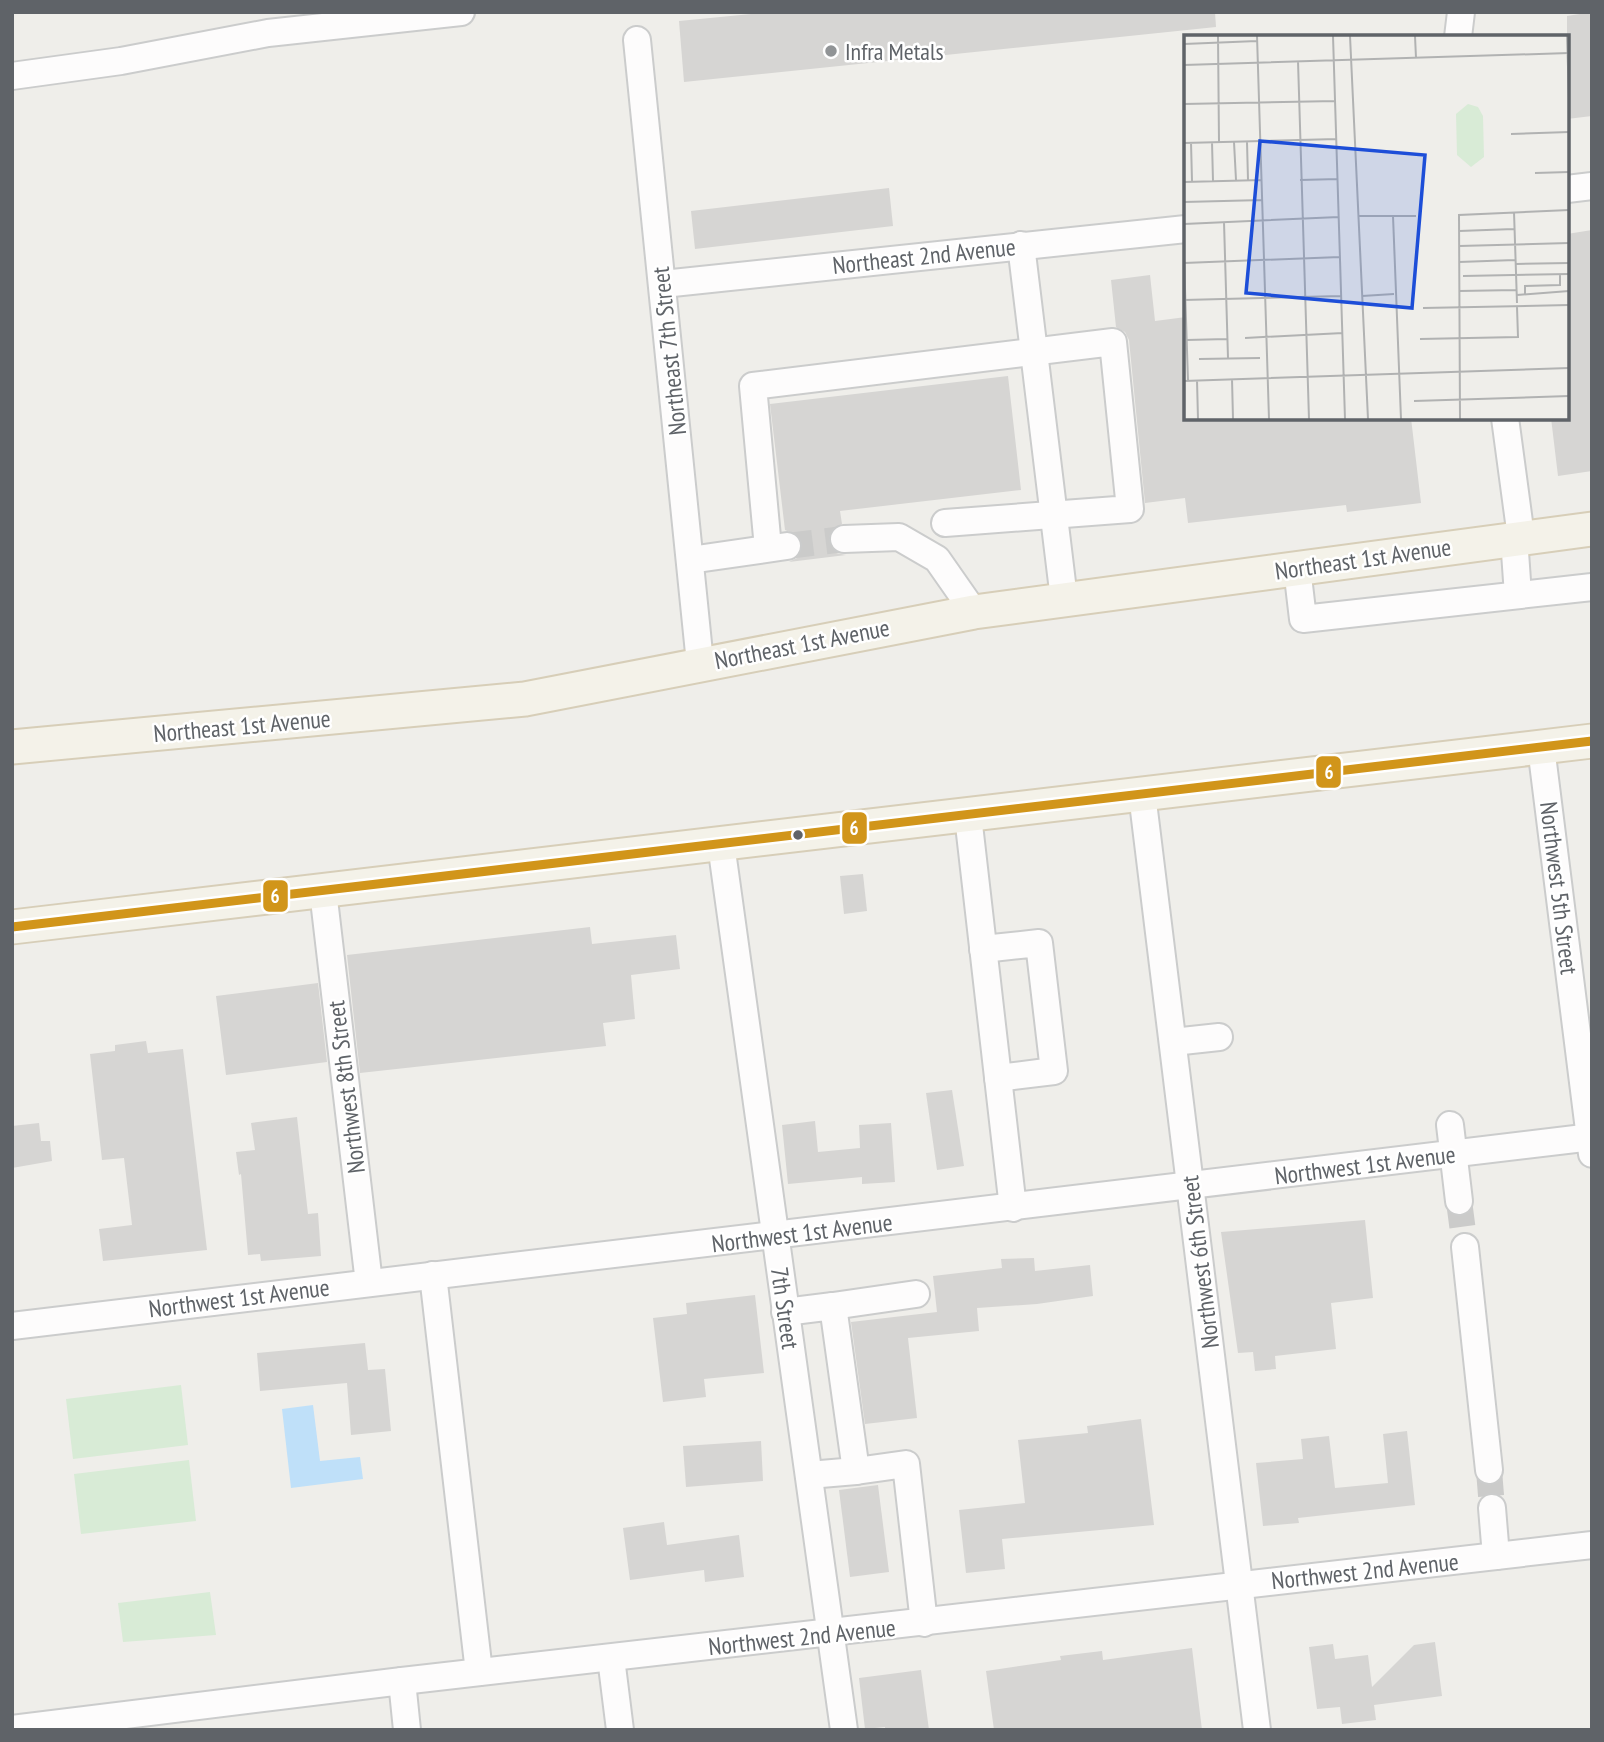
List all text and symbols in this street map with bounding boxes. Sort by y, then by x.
inset map [1184,35,1569,420]
place label: Infra Metals [845,36,944,67]
marker: Infra Metals [823,43,839,59]
street label: Northeast 2nd Avenue [831,231,1017,281]
street label: Northeast 7th Street [645,265,693,437]
street label: Northeast 1st Avenue [1273,531,1453,587]
street label: Northeast 1st Avenue [712,612,892,676]
street label: Northeast 1st Avenue [152,703,332,749]
line badge: 6 [1315,755,1342,789]
text: 6 [1324,760,1334,784]
street label: Northwest 5th Street [1533,800,1585,977]
line badge: 6 [841,811,868,845]
text: 6 [849,816,859,840]
unlabelled marker [791,828,805,842]
line badge: 6 [262,879,289,913]
text: 6 [270,884,280,908]
street label: Northwest 8th Street [320,998,372,1175]
street label: Northwest 1st Avenue [1273,1139,1457,1191]
street label: Northwest 6th Street [1174,1173,1226,1350]
street label: Northwest 1st Avenue [710,1207,894,1259]
street label: 7th Street [764,1265,806,1351]
street label: Northwest 1st Avenue [147,1272,331,1324]
street label: Northwest 2nd Avenue [1270,1546,1460,1596]
street label: Northwest 2nd Avenue [707,1612,897,1662]

